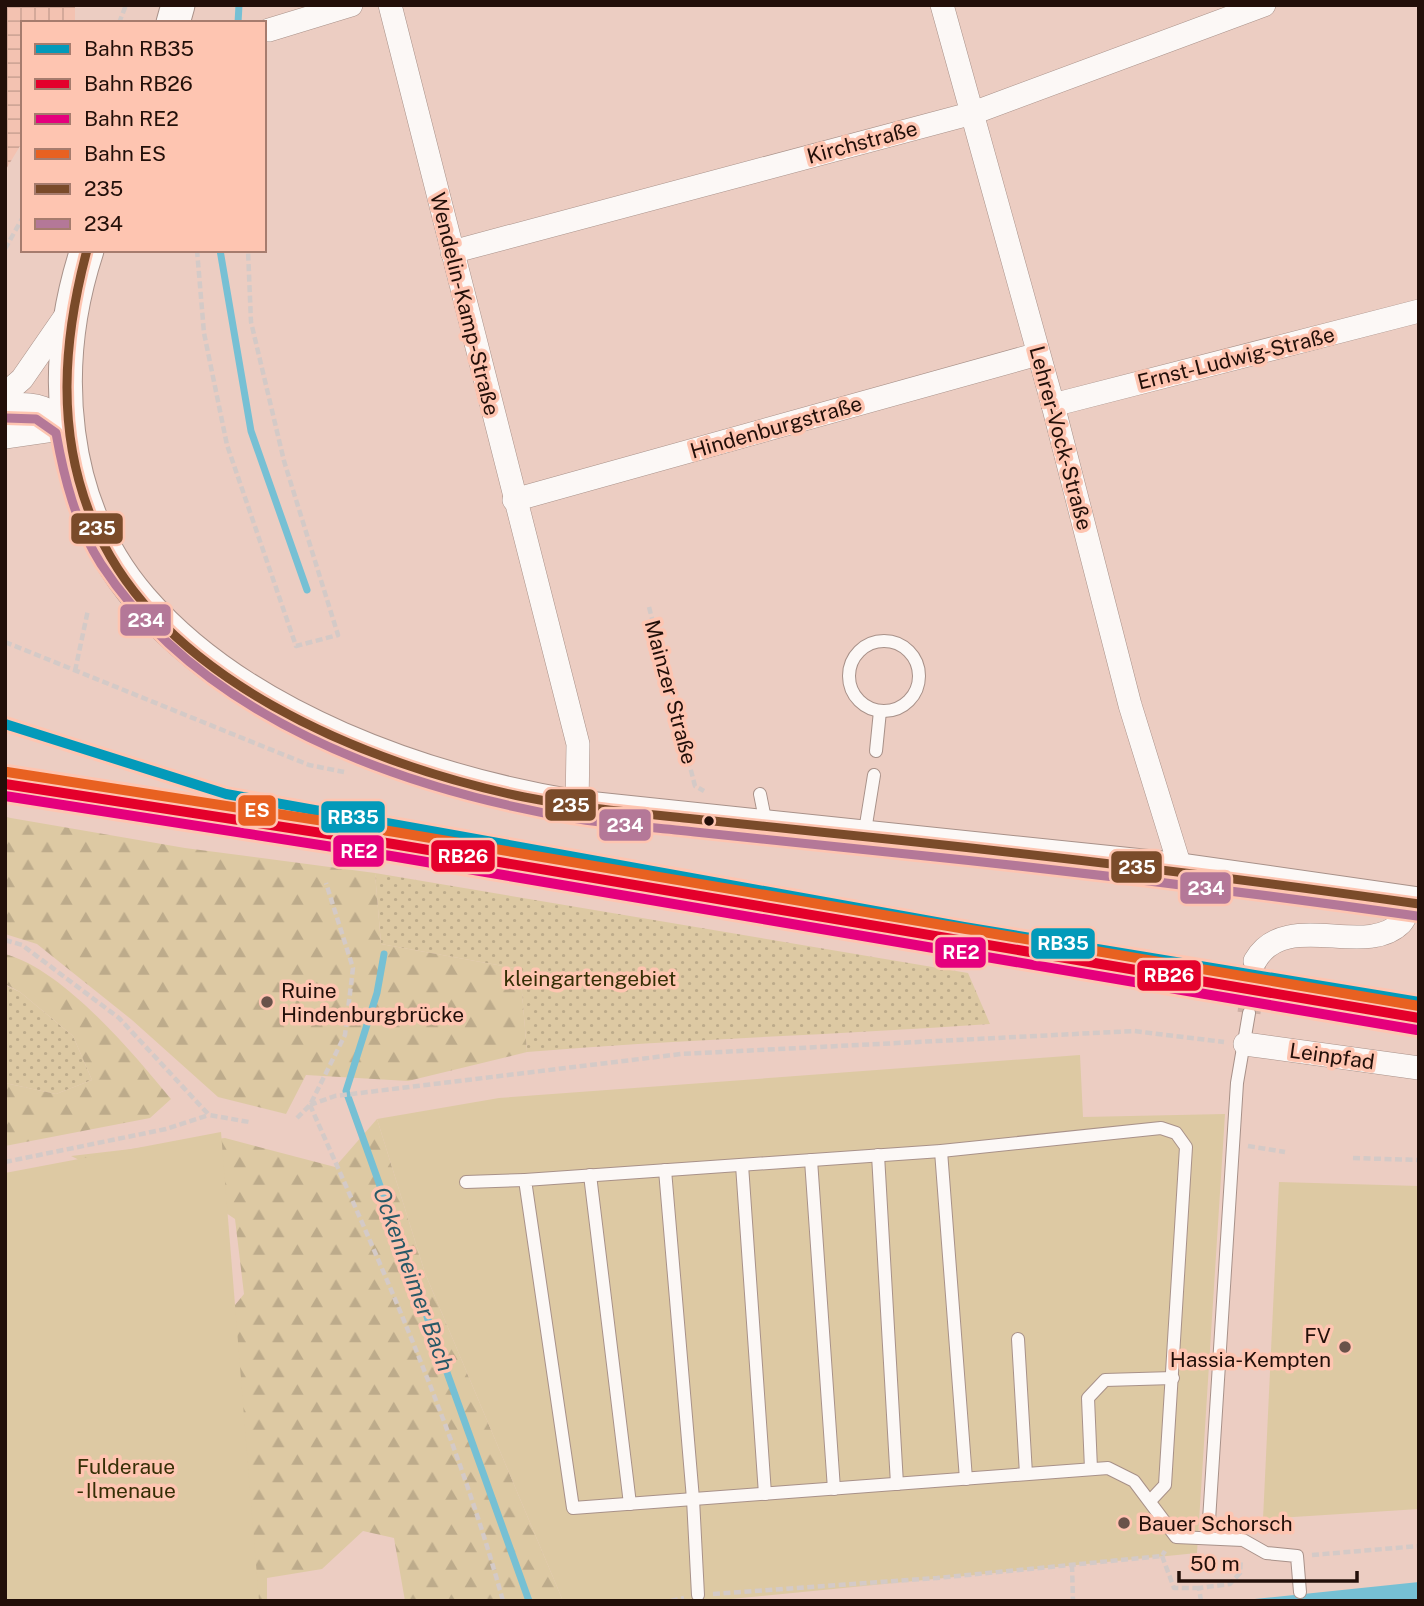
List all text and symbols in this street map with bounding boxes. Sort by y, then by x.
legend [21,21,266,252]
text: Bahn RB35 [84,36,194,61]
text: Bahn RB26 [84,71,193,96]
text: Bahn RE2 [84,106,179,131]
street label: Kirchstraße [804,115,920,169]
text: Bahn ES [84,141,166,166]
text: 235 [84,176,123,201]
street label: Wendelin-Kamp-Straße [425,190,505,418]
text: 234 [84,211,123,236]
street label: Ernst-Ludwig-Straße [1135,321,1337,395]
street label: Lehrer-Vock-Straße [1024,343,1098,533]
street label: Hindenburgstraße [687,390,865,464]
line badge: 235 [70,512,124,545]
text: 235 [78,517,116,539]
line badge: 234 [119,603,172,637]
text: 234 [127,609,165,631]
street label: Mainzer Straße [640,617,702,767]
line badge: 235 [544,788,597,822]
line badge: ES [237,794,277,827]
text: 235 [552,794,590,816]
text: ES [244,799,270,821]
line badge: RB35 [320,800,386,834]
text: RB35 [327,806,379,828]
line badge: 234 [598,808,652,842]
text: 234 [606,814,644,836]
unlabelled marker [702,814,716,828]
line badge: RE2 [332,834,385,868]
line badge: RB26 [430,839,496,873]
text: RE2 [340,840,378,862]
text: RB26 [438,845,488,867]
line badge: 235 [1110,850,1163,884]
text: 235 [1118,856,1156,878]
line badge: 234 [1179,871,1232,905]
text: 234 [1187,877,1225,899]
line badge: RB35 [1030,927,1096,960]
text: RB35 [1037,932,1089,954]
line badge: RE2 [934,936,987,969]
text: RE2 [942,941,980,963]
line badge: RB26 [1136,959,1202,992]
text: RB26 [1144,964,1194,986]
park label: kleingartengebiet [503,966,677,991]
place label: Ruine Hindenburgbrücke [281,978,464,1027]
marker: Ruine Hindenburgbrücke [259,994,275,1010]
street label: Leinpfad [1288,1038,1376,1074]
water label: Ockenheimer Bach [368,1183,460,1375]
place label: FV Hassia-Kempten [1170,1323,1331,1372]
marker: FV Hassia-Kempten [1337,1339,1353,1355]
park label: Fulderaue - Ilmenaue [76,1454,176,1503]
place label: Bauer Schorsch [1138,1511,1293,1536]
marker: Bauer Schorsch [1116,1515,1132,1531]
scale bar [1179,1540,1358,1584]
text: 50 m [1190,1551,1240,1576]

